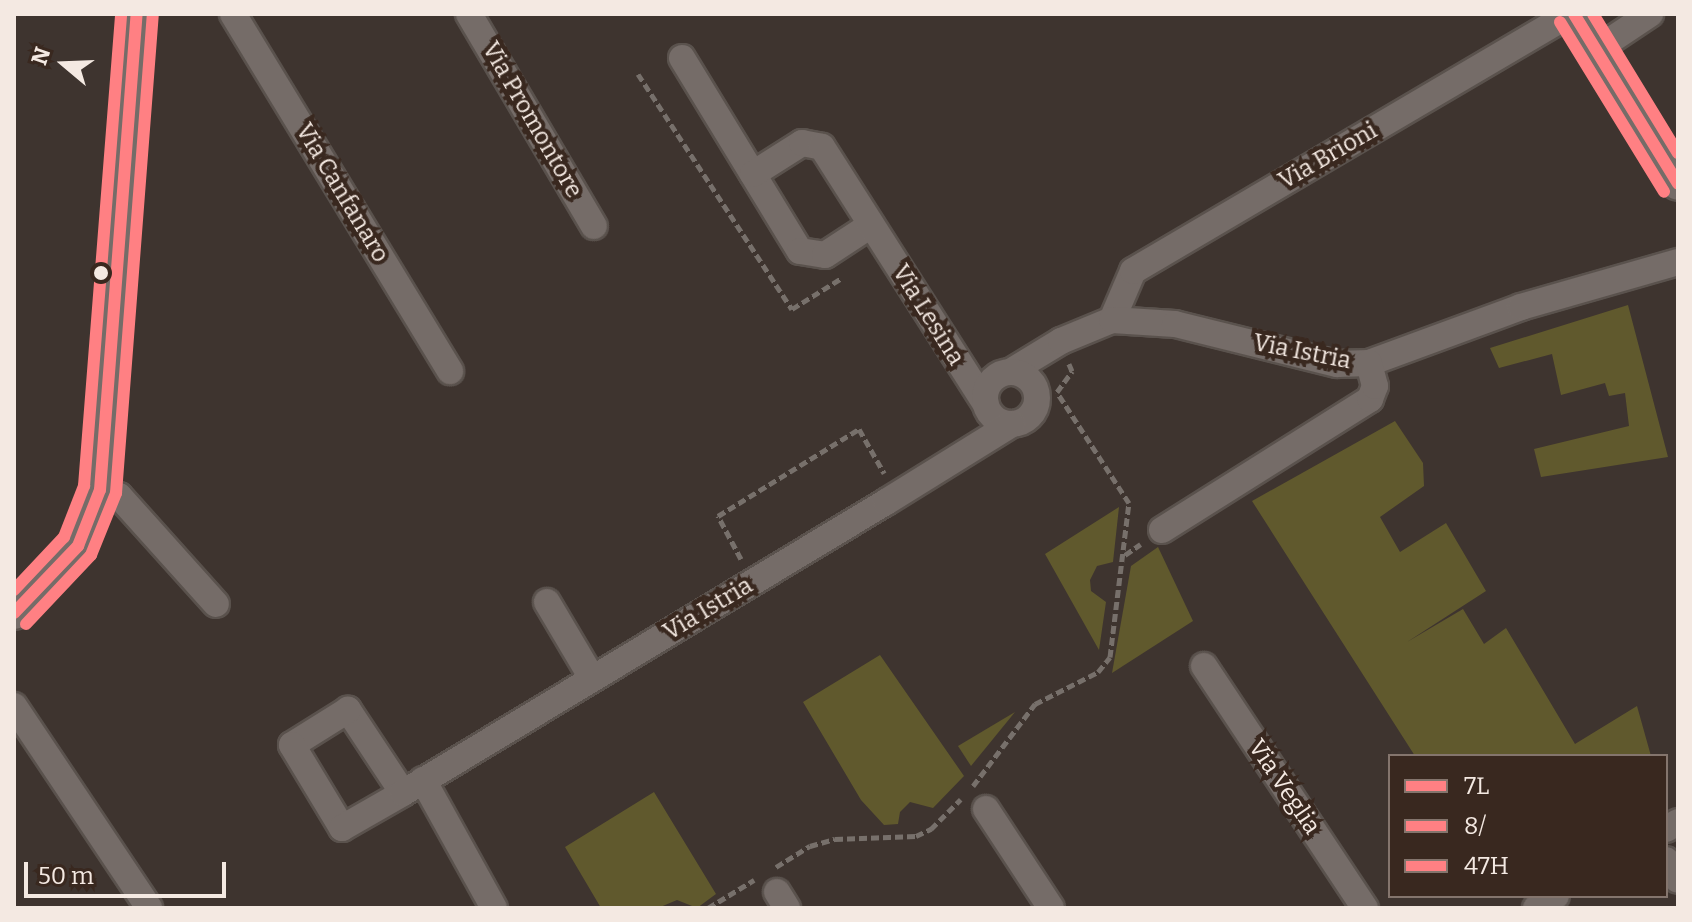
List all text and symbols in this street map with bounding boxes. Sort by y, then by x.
north arrow [24,24,104,104]
street label: Via Promontore [476,37,588,203]
text: N [25,44,56,68]
street label: Via Brioni [1274,116,1382,196]
street label: Via Canfanaro [289,118,395,268]
street label: Via Lesina [886,259,970,371]
unlabelled marker [93,265,109,281]
street label: Via Istria [1251,328,1353,376]
street label: Via Istria [658,571,758,647]
street label: Via Veglia [1242,734,1326,840]
legend [1388,754,1668,898]
text: 7L [1464,772,1489,800]
text: 8/ [1464,812,1486,840]
scale bar [28,846,230,896]
text: 47H [1464,852,1509,880]
text: 50 m [38,862,94,890]

